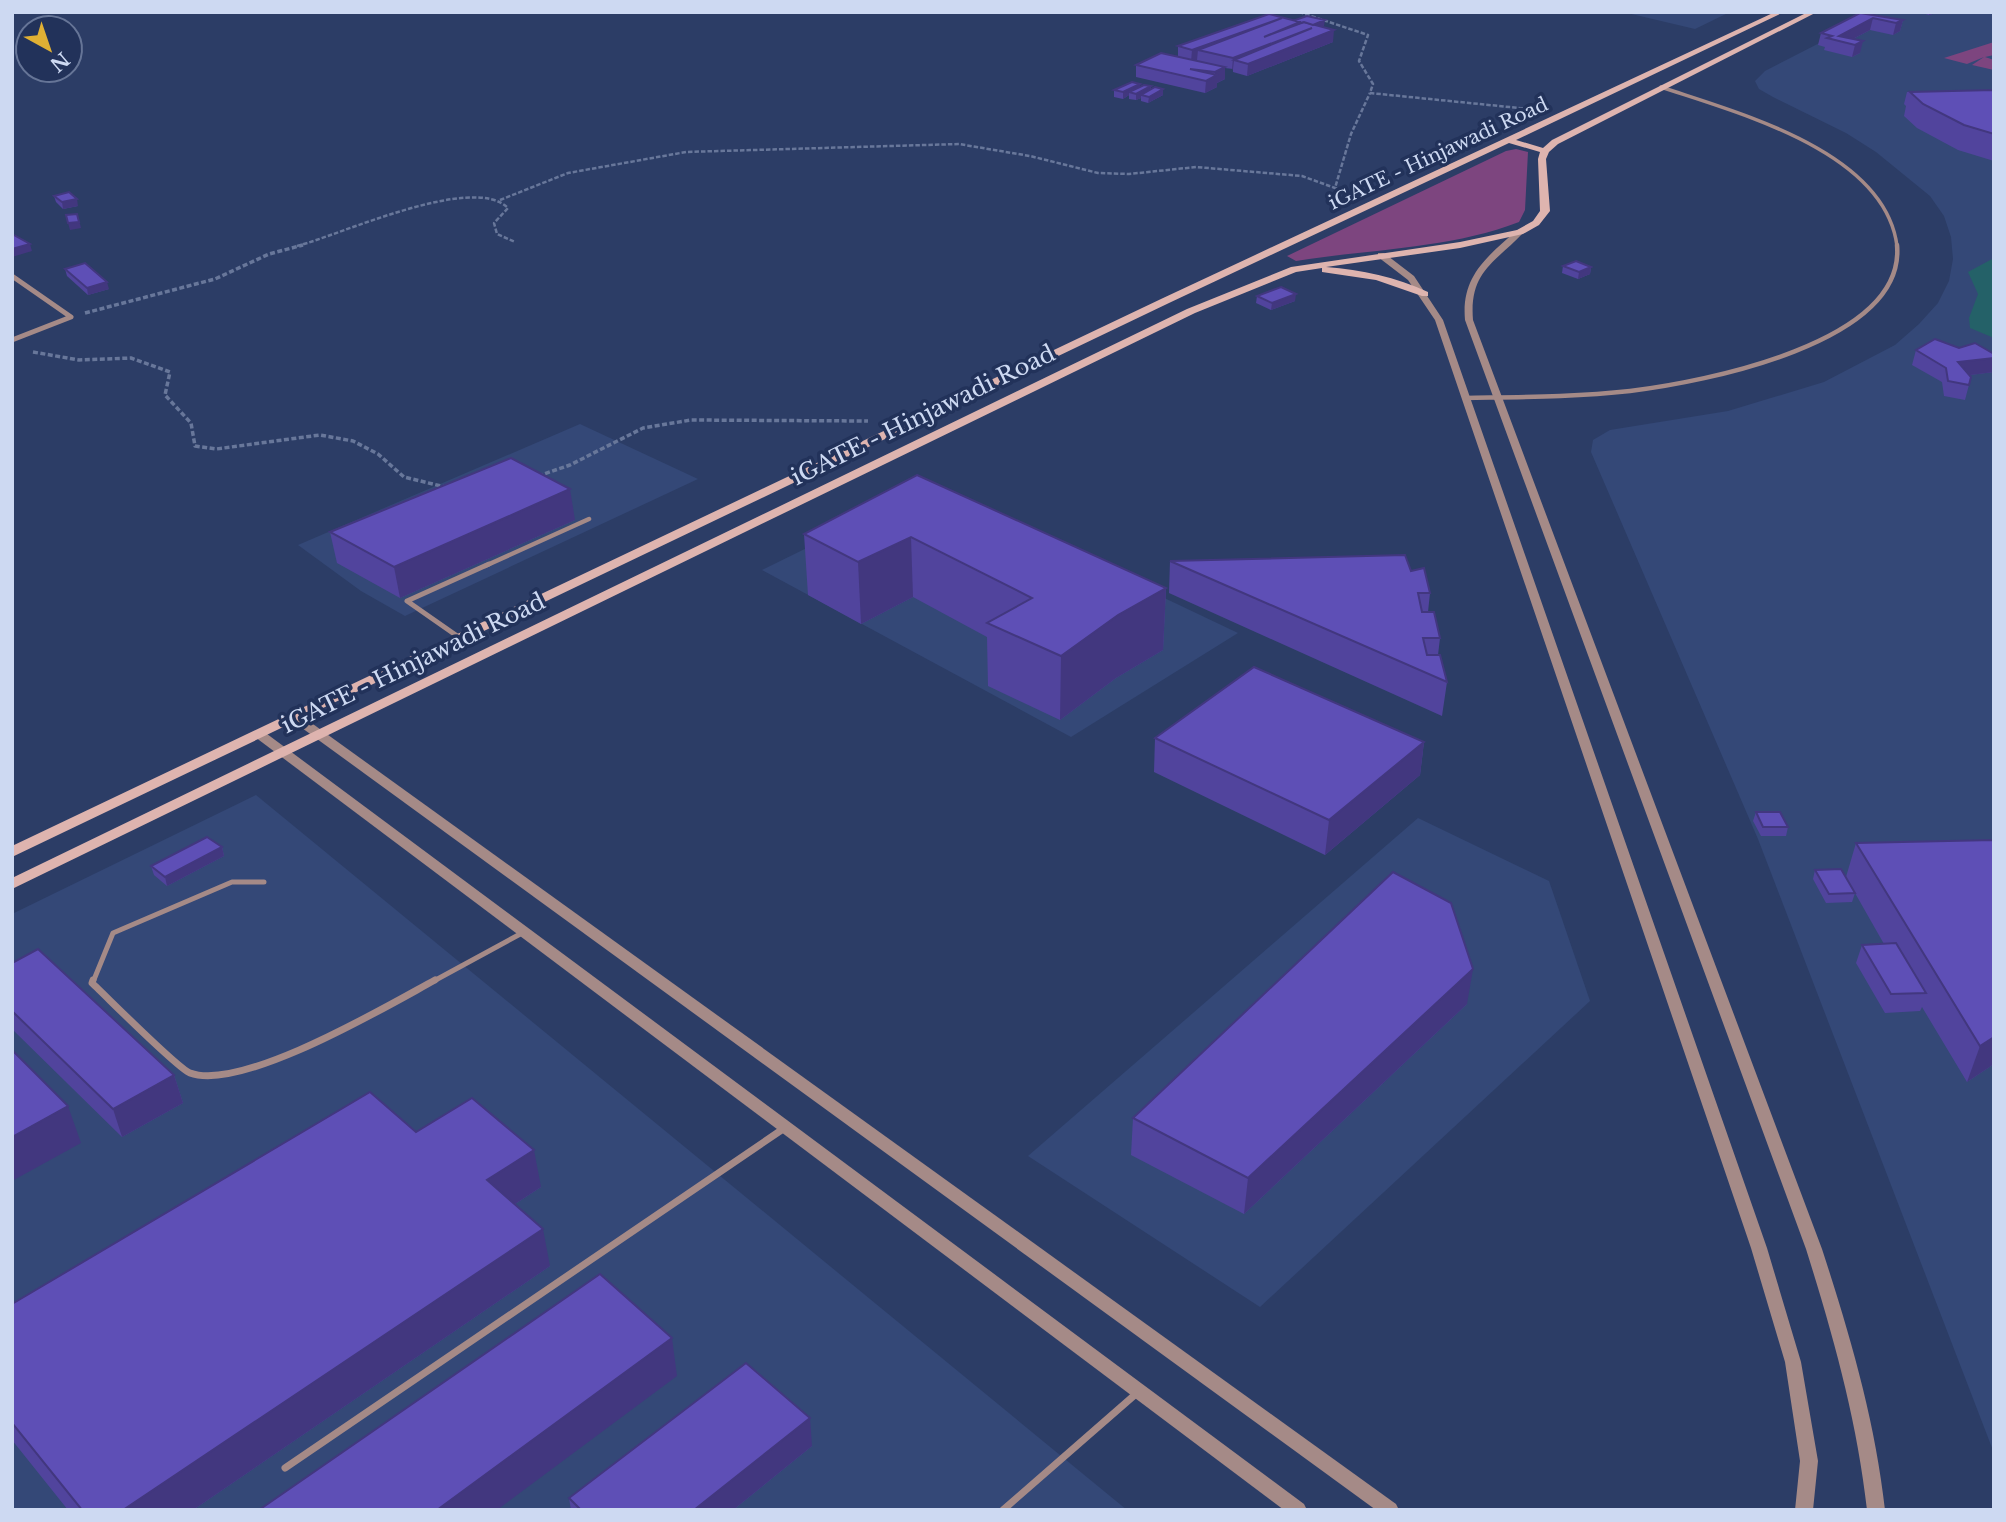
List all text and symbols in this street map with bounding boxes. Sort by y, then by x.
north arrow [14,14,84,84]
text: N [45,47,74,76]
street label: iGATE - Hinjawadi Road [1325,92,1552,214]
street label: iGATE - Hinjawadi Road [787,339,1059,491]
street label: iGATE - Hinjawadi Road [277,587,549,739]

